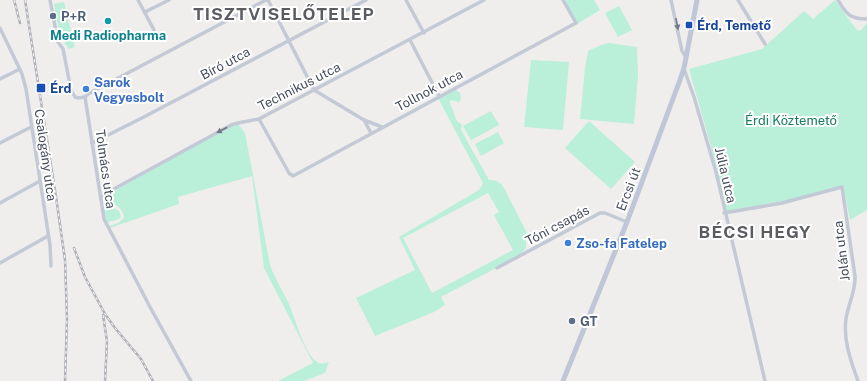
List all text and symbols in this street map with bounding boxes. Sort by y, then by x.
district label: TISZTVISELŐTELEP [193,4,375,24]
place label: P+R [61,9,86,24]
marker: P+R [48,11,58,21]
marker: Medi Radiopharma [103,16,113,26]
place label: Érd, Temető [697,17,772,33]
one-way arrow [674,18,680,30]
marker: Érd, Temető [684,20,694,30]
place label: Medi Radiopharma [50,28,166,43]
street label: Bíró utca [198,44,253,83]
street label: Technikus utca [256,59,343,114]
street label: Tollnok utca [393,67,465,114]
place label: Sarok Vegyesbolt [94,75,164,105]
place label: Érd [50,80,72,96]
marker: Érd [35,82,47,94]
marker: Sarok Vegyesbolt [81,84,91,94]
street label: Csalogány utca [32,108,59,202]
park label: Érdi Köztemető [745,112,837,128]
one-way arrow [216,127,228,134]
street label: Tolmács utca [93,129,118,210]
street label: Júlia utca [712,146,739,204]
street label: Ercsi út [613,165,644,213]
street label: Tóni csapás [523,202,592,249]
street label: Jolán utca [830,220,853,282]
district label: BÉCSI HEGY [699,222,811,242]
place label: Zso-fa Fatelep [576,236,667,251]
marker: Zso-fa Fatelep [563,238,573,248]
place label: GT [580,314,597,329]
marker: GT [567,316,577,326]

